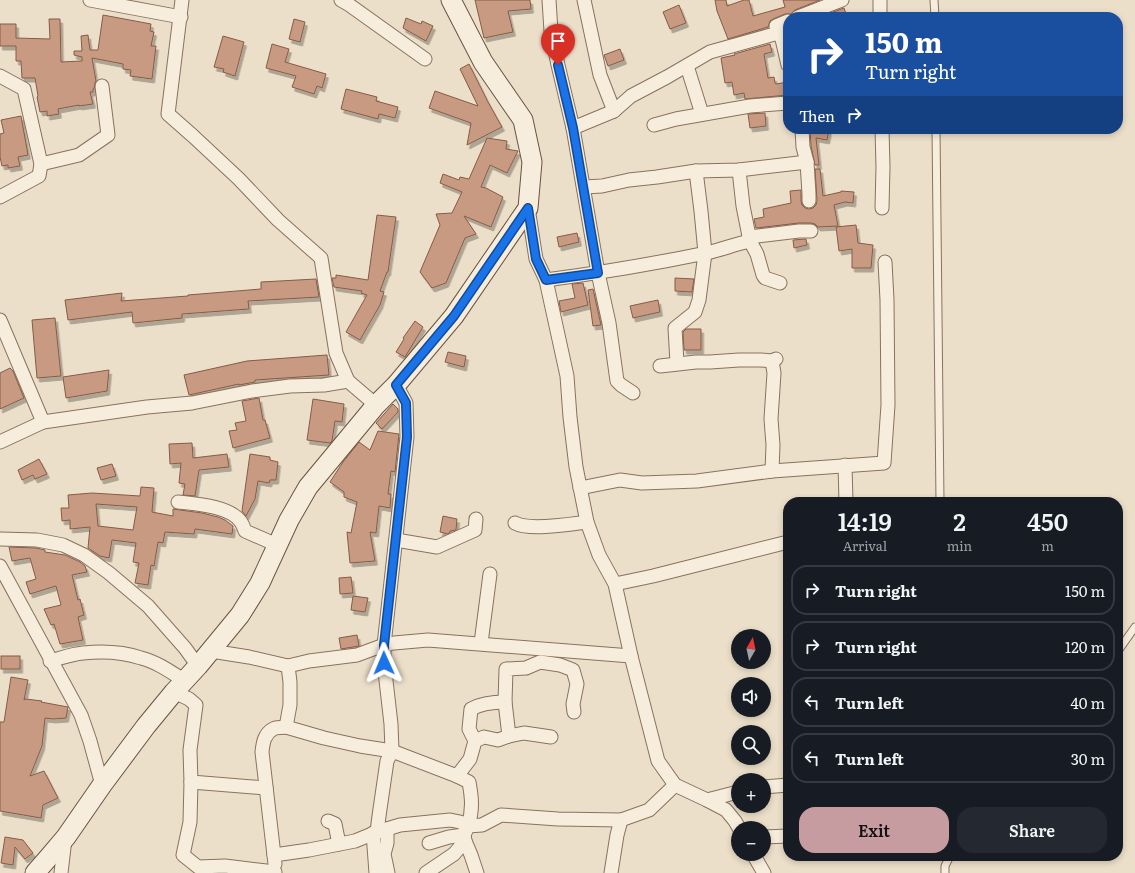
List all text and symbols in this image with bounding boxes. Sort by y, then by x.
text: 150 m [865,20,943,62]
pin [541,24,575,65]
icon: right [799,28,851,80]
icon: arrive [547,30,569,52]
text: Turn right [865,58,956,85]
text: Then [799,104,835,127]
icon: right [843,104,865,126]
text: 14:19 [838,503,892,538]
text: 2 [953,503,966,538]
text: 450 [1027,503,1068,538]
text: Arrival [843,536,887,555]
text: min [947,536,972,555]
text: m [1041,536,1054,555]
icon: right [801,579,823,601]
text: Turn right [835,579,917,602]
text: 150 m [1065,579,1105,602]
north arrow [731,629,771,669]
map controls [731,629,771,861]
icon: right [801,635,823,657]
text: Turn right [835,635,917,658]
text: 120 m [1065,635,1105,658]
position arrow [363,642,405,684]
button: sound [731,677,771,717]
icon: left [801,691,823,713]
text: Turn left [835,691,904,714]
text: 40 m [1071,691,1105,714]
button: search [731,725,771,765]
icon: left [801,747,823,769]
text: Turn left [835,747,904,770]
text: 30 m [1071,747,1105,770]
button: + [731,773,771,813]
button: Exit [799,807,949,853]
button: Share [957,807,1107,853]
button: − [731,821,771,861]

